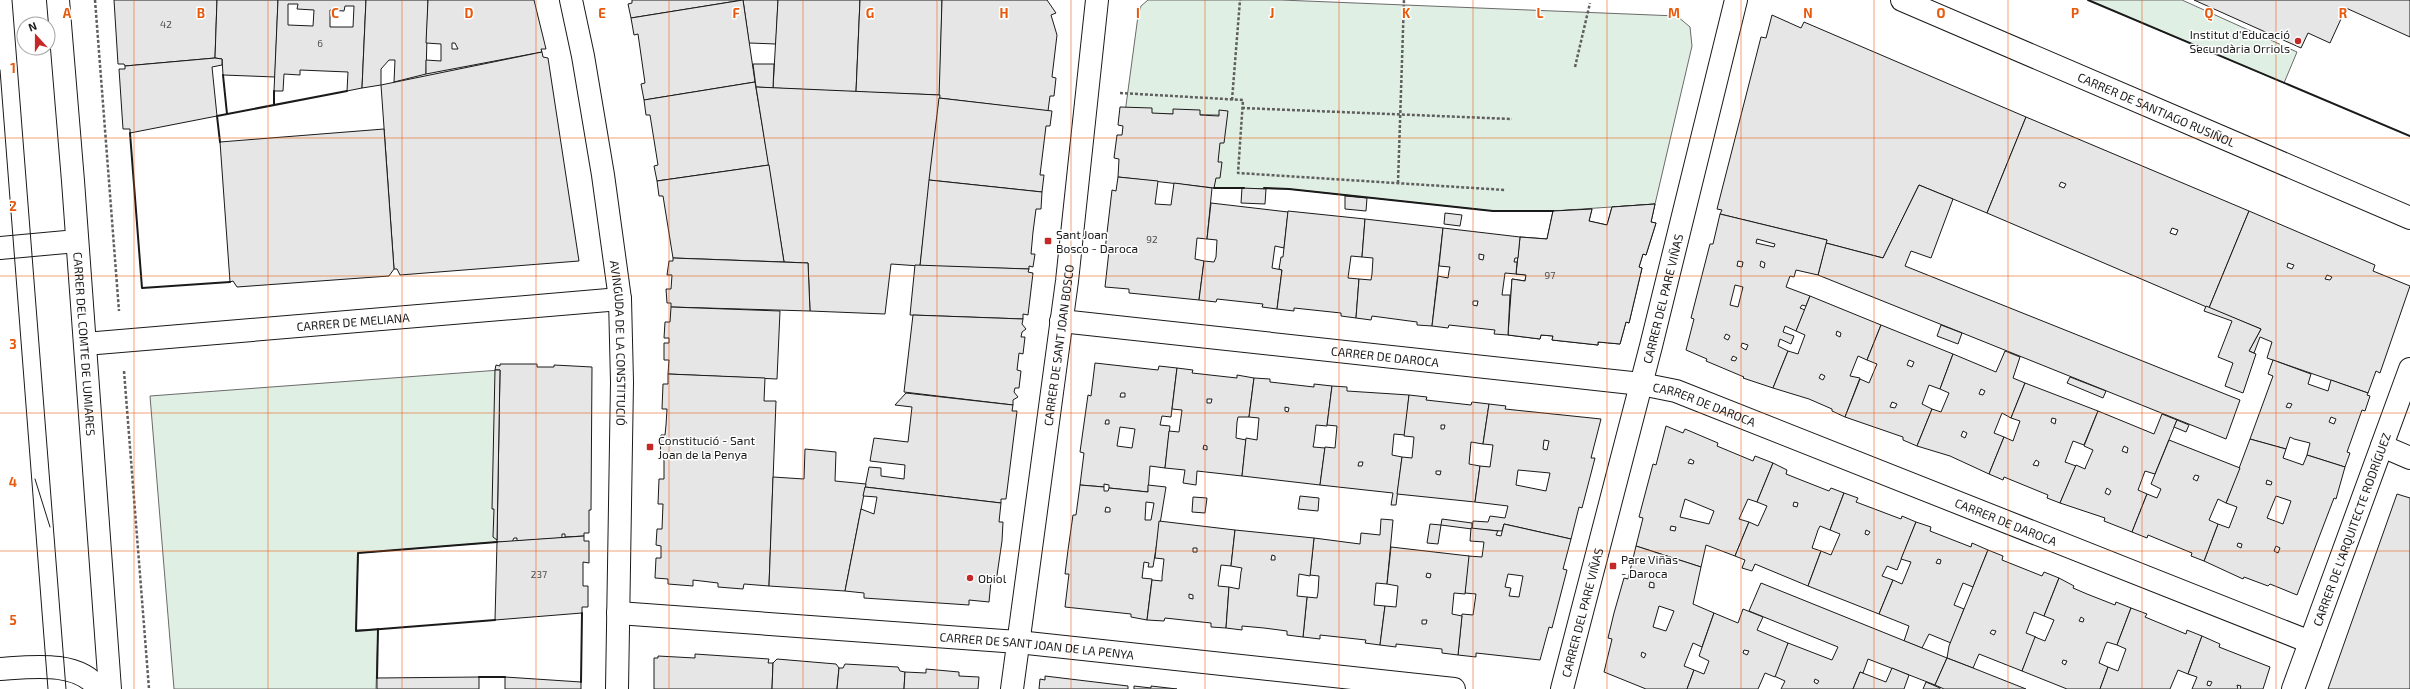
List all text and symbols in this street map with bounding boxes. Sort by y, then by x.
text: A [63,5,72,21]
text: B [197,5,205,21]
text: C [331,5,339,21]
text: D [465,5,474,21]
text: E [598,5,606,21]
text: F [732,5,740,21]
text: G [866,5,874,21]
text: H [1000,5,1009,21]
text: I [1136,5,1140,21]
text: J [1270,5,1274,21]
text: K [1402,5,1411,21]
text: L [1537,5,1544,21]
text: M [1668,5,1680,21]
text: N [1803,5,1813,21]
text: O [1937,5,1946,21]
text: P [2071,5,2079,21]
text: Q [2205,5,2214,22]
text: R [2339,5,2348,21]
north arrow [16,16,56,56]
house number: 42 [160,18,172,30]
text: N [26,19,38,34]
place label: Institut d'Educació Secundària Orriols [2190,27,2290,55]
marker: Institut d'Educació Secundària Orriols [2293,36,2303,46]
house number: 6 [317,37,323,49]
text: 1 [10,60,16,76]
street label: CARRER DE SANTIAGO RUSIÑOL [2076,69,2237,149]
text: 2 [9,198,17,214]
place label: Sant Joan Bosco - Daroca [1056,227,1138,255]
street label: CARRER DEL PARE VIÑAS [1640,232,1685,365]
house number: 92 [1146,233,1158,245]
marker: Sant Joan Bosco - Daroca [1043,236,1053,246]
street label: CARRER DEL COMTE DE LUMIARES [71,251,99,437]
street label: AVINGUDA DE LA CONSTITUCIÓ [608,259,629,426]
street label: CARRER DE SANT JOAN BOSCO [1041,264,1076,427]
house number: 97 [1545,269,1555,281]
street label: CARRER DE MELIANA [296,310,411,333]
text: 3 [9,336,17,352]
street label: CARRER DE DAROCA [1330,343,1440,369]
street label: CARRER DE DAROCA [1652,380,1758,429]
street label: CARRER DE L'ARQUITECTE RODRÍGUEZ [2310,431,2393,628]
place label: Constitució - Sant Joan de la Penya [658,433,755,461]
marker: Constitució - Sant Joan de la Penya [645,442,655,452]
text: 4 [9,474,17,490]
street label: CARRER DE DAROCA [1953,495,2060,548]
street label: CARRER DEL PARE VIÑAS [1558,546,1605,679]
place label: Pare Viñas - Daroca [1621,552,1678,580]
marker: Pare Viñas - Daroca [1608,561,1618,571]
house number: 237 [531,568,547,580]
place label: Obiol [978,571,1007,585]
marker: Obiol [965,573,975,583]
text: 5 [9,612,17,628]
street label: CARRER DE SANT JOAN DE LA PENYA [939,629,1135,662]

